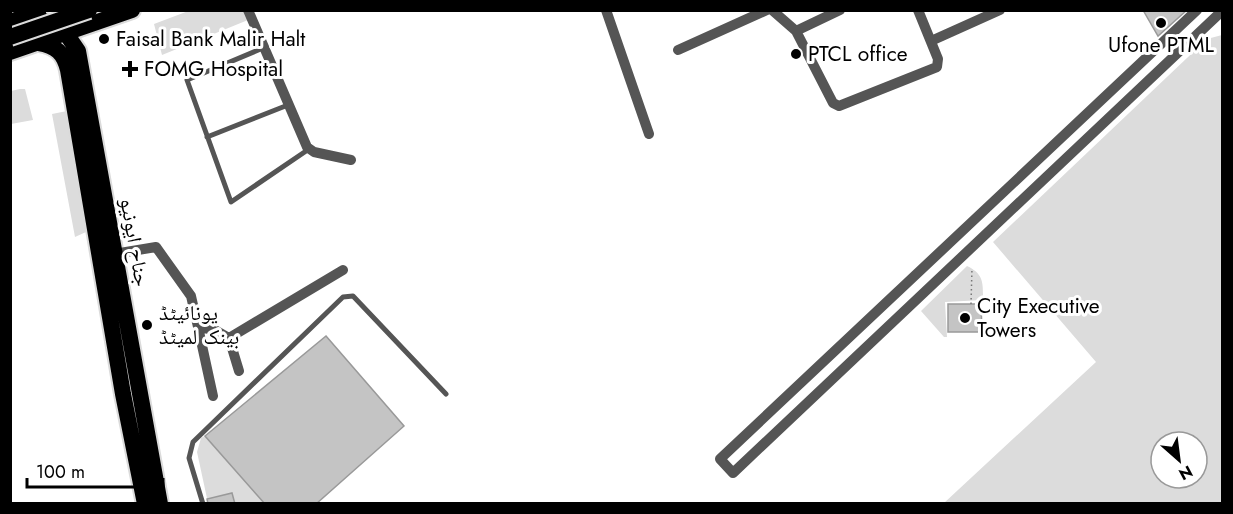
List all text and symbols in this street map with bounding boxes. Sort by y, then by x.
marker: Ufone PTML [1154,16,1168,30]
place label: Faisal Bank Malir Halt [116,24,305,54]
place label: Ufone PTML [1108,30,1214,60]
marker: Faisal Bank Malir Halt [97,32,111,46]
place label: PTCL office [808,39,908,69]
marker: PTCL office [789,47,803,61]
place label: FOMG Hospital [144,54,283,84]
marker: FOMG Hospital [121,60,139,78]
street label: جناح ایونیو [112,195,158,289]
place label: City Executive Towers [977,291,1100,345]
place label: یونائیٹڈ بینک لمیٹڈ [159,298,239,352]
marker: City Executive Towers [958,311,972,325]
marker: یونائیٹڈ بینک لمیٹڈ [140,318,154,332]
north arrow [1149,430,1209,490]
scale bar [27,451,164,489]
text: 100 m [36,459,85,485]
text: N [1175,460,1197,486]

